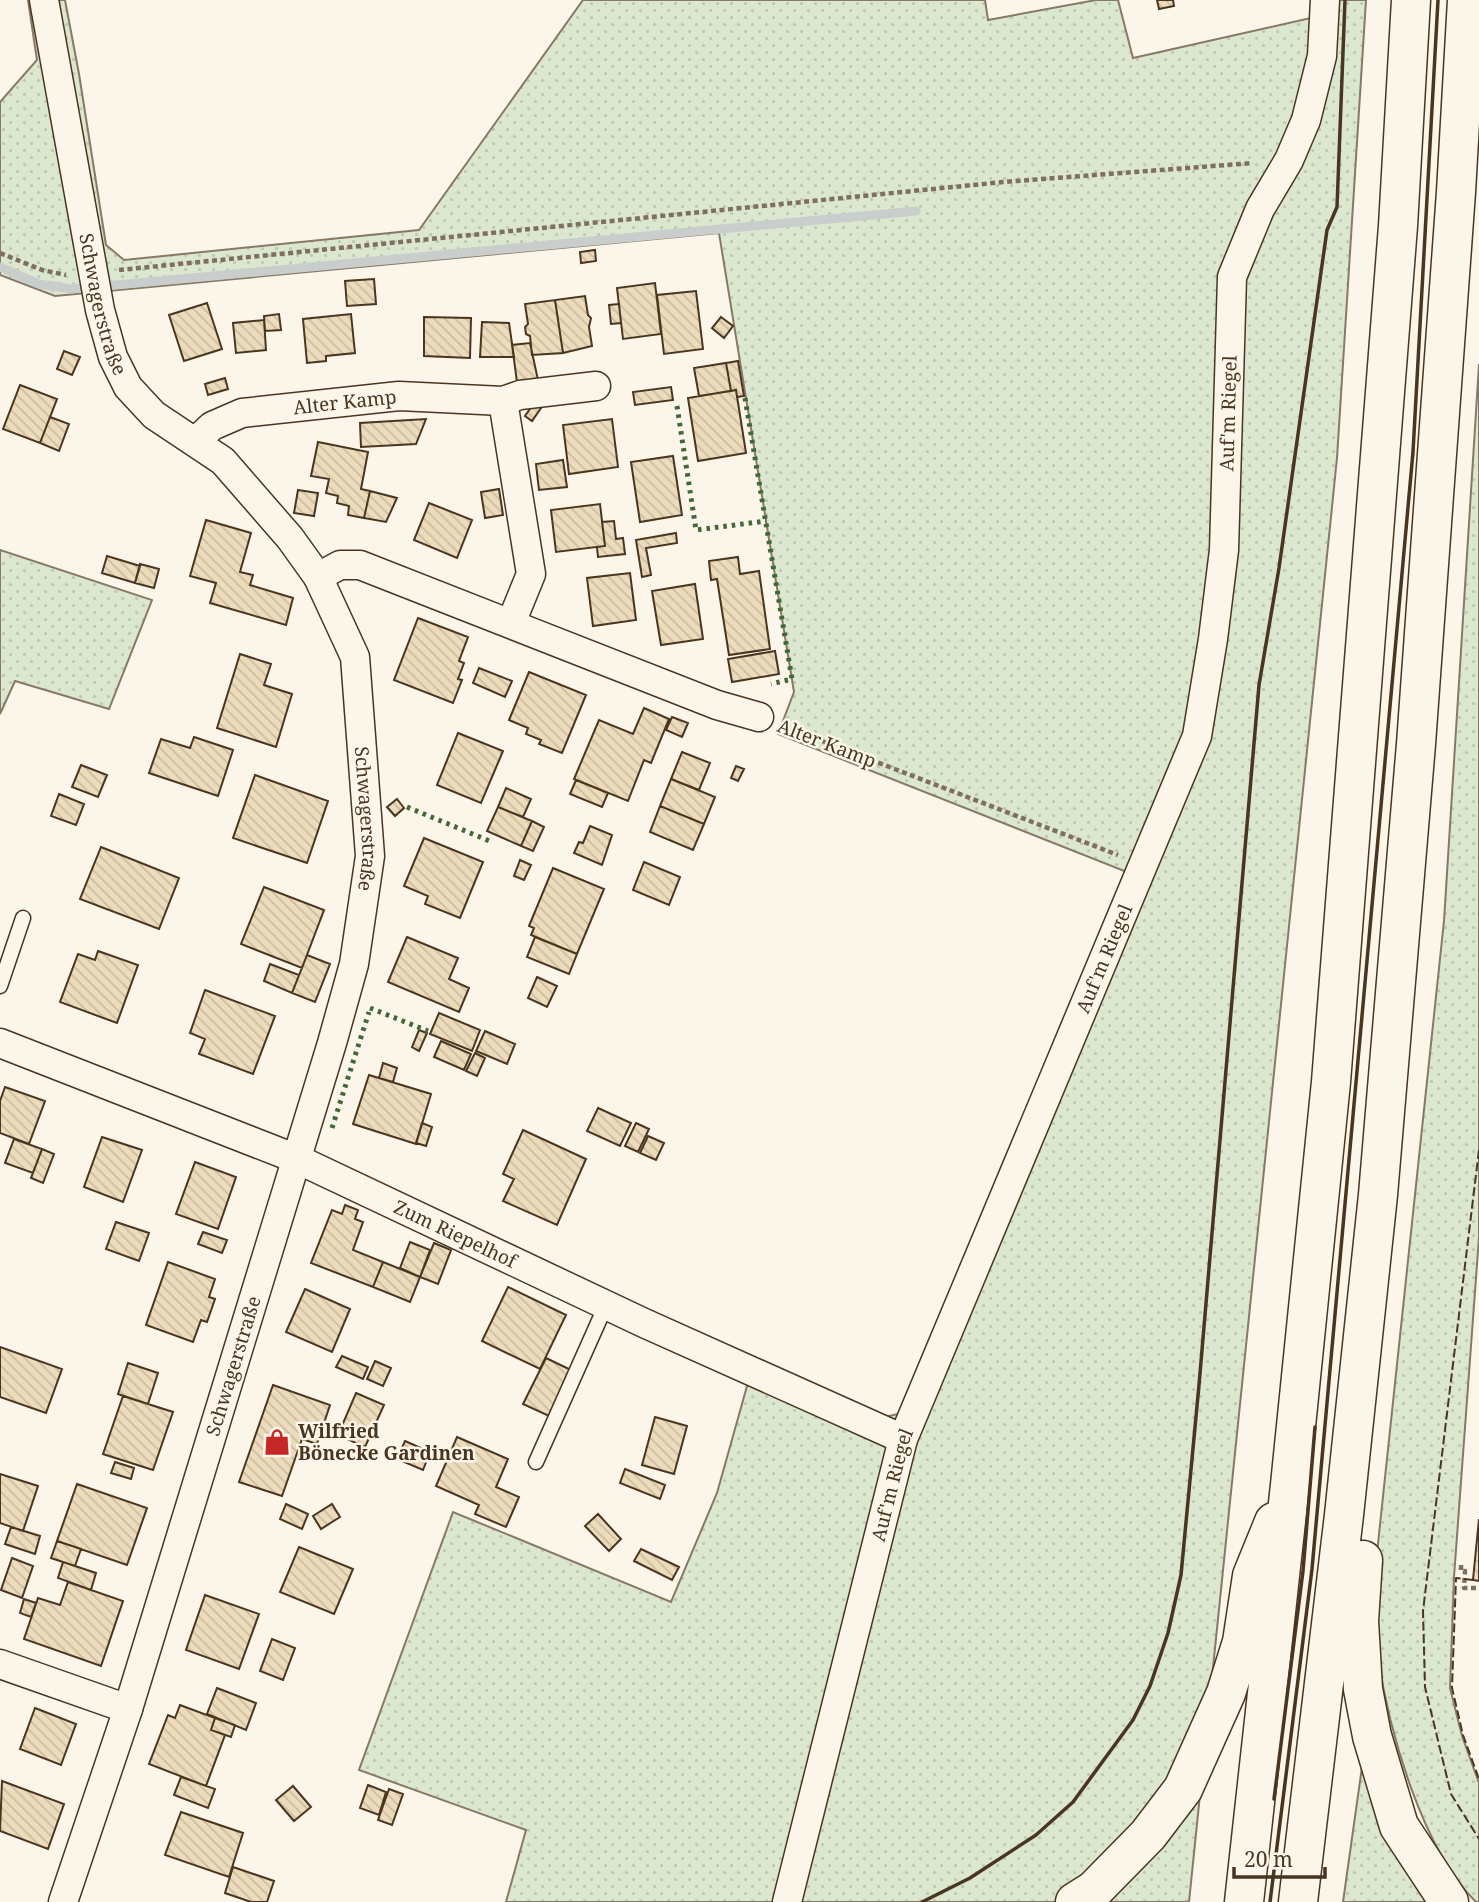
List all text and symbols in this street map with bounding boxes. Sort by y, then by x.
street label: Schwagerstraße [73,231,133,380]
street label: Auf'm Riegel [1213,355,1243,472]
street label: Alter Kamp [292,383,398,420]
street label: Alter Kamp [774,712,880,774]
street label: Schwagerstraße [349,745,383,893]
street label: Auf'm Riegel [1070,900,1138,1017]
street label: Zum Riepelhof [390,1194,523,1275]
street label: Schwagerstraße [199,1293,267,1439]
place label: Wilfried Bönecke Gardinen [298,1418,475,1466]
street label: Auf'm Riegel [865,1424,919,1544]
shop icon: Wilfried Bönecke Gardinen [262,1427,292,1457]
scale bar [1234,1836,1325,1880]
text: 20 m [1244,1845,1293,1873]

